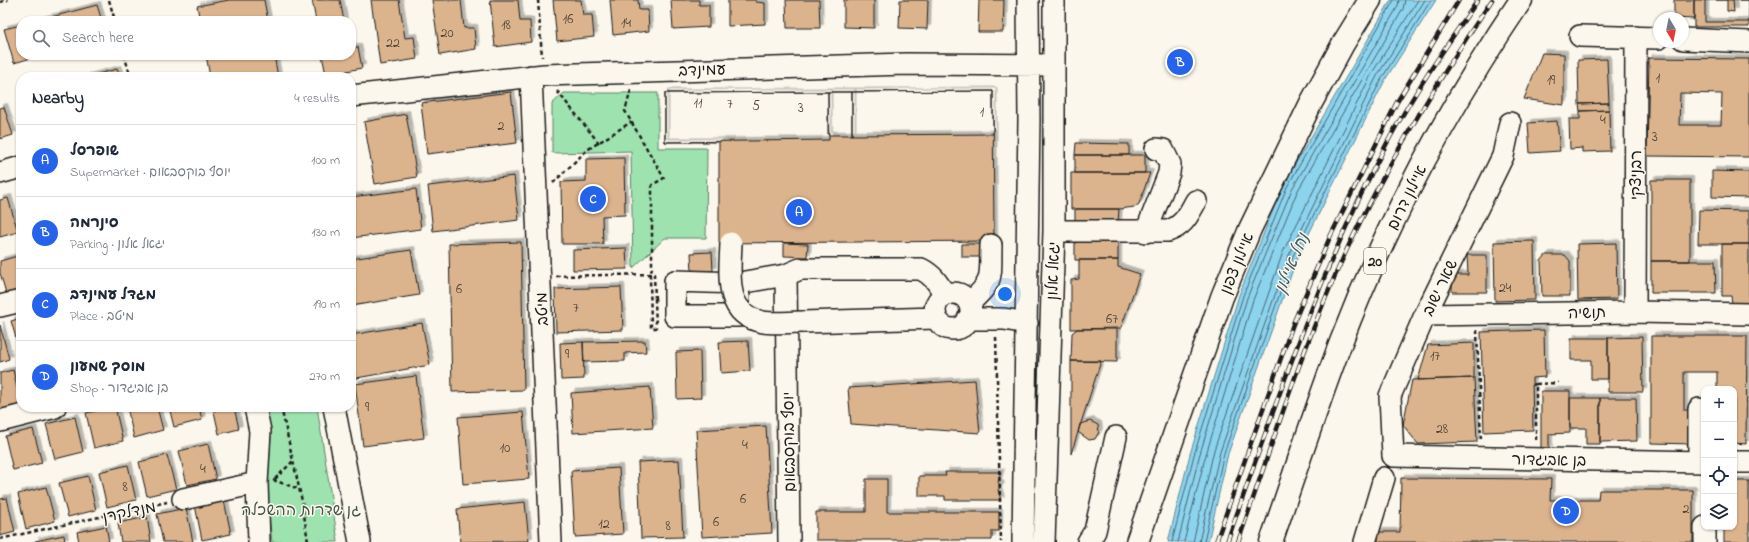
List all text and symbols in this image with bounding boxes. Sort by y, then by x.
house number: 16 [563,9,573,30]
north arrow [1653,12,1689,48]
house number: 14 [621,13,631,34]
house number: 18 [501,15,511,36]
search box [16,16,356,60]
house number: 20 [440,23,454,44]
icon: search [30,27,52,49]
text: Search here [62,27,134,49]
house number: 22 [386,33,400,54]
pin: B [1167,47,1193,77]
street label: עמינדב [678,58,726,84]
house number: 1 [1656,68,1661,89]
house number: 19 [1547,70,1556,91]
text: Nearby [32,86,84,111]
text: 4 results [294,89,340,108]
house number: 11 [694,93,703,114]
house number: 7 [727,94,733,115]
house number: 5 [752,96,760,117]
house number: 3 [798,98,804,119]
house number: 1 [980,102,985,123]
house number: 4 [1600,110,1606,131]
house number: 2 [498,116,505,137]
house number: 3 [1652,127,1658,148]
text: שופרסל [70,140,119,162]
street label: רבניצקי [1625,150,1649,200]
text: A [41,151,49,170]
text: 100 m [311,151,340,170]
street label: איילון דרום [1382,161,1434,235]
text: Supermarket · יוסף בוקסבאום [70,163,231,182]
pin: C [580,184,606,214]
pin: A [786,197,812,227]
text: סינרמה [70,212,119,234]
text: B [41,223,49,242]
text: 130 m [312,223,340,242]
street label: איילון צפון [1215,229,1261,298]
water label: נחל איילון [1269,229,1317,297]
text: Parking · יגאל אלון [70,235,165,254]
street label: יגאל אלון [1041,241,1067,301]
road number: 20 [1364,248,1386,274]
street label: שאר ישוב [1417,255,1465,320]
house number: 24 [1499,278,1512,299]
house number: 6 [456,279,462,300]
text: מגדל עמינדב [70,284,156,306]
your location [995,284,1015,304]
street label: מיטב [530,292,556,326]
text: C [41,295,49,314]
text: 190 m [313,295,340,314]
house number: 7 [573,298,579,319]
street label: תושיה [1568,302,1606,326]
text: Place · מיטב [70,307,134,326]
house number: 67 [1106,309,1118,330]
house number: 9 [565,344,570,365]
house number: 17 [1430,346,1440,367]
text: מוסך שמעון [70,356,145,378]
text: D [40,367,50,386]
text: 270 m [309,367,340,386]
text: Shop · בן אביגדור [70,379,168,398]
map controls [1701,386,1737,530]
button: + [1701,386,1737,422]
street label: יוסף בוקסבאום [777,392,803,492]
house number: 9 [365,397,370,418]
house number: 28 [1436,419,1448,440]
button: − [1701,422,1737,458]
house number: 4 [742,435,748,456]
house number: 10 [500,438,510,459]
street label: בן אביגדור [1511,448,1586,474]
button: locate [1701,458,1737,494]
house number: 4 [200,459,206,480]
house number: 8 [122,477,128,498]
house number: 6 [740,489,746,510]
button: layers [1701,494,1737,530]
street label: מנדלקרן [100,496,158,530]
pin: D [1553,496,1579,526]
park label: גן שדרות ההשכלה [241,499,361,523]
house number: 2 [1683,499,1690,520]
house number: 6 [713,512,719,533]
house number: 12 [598,514,610,535]
house number: 8 [665,516,671,537]

